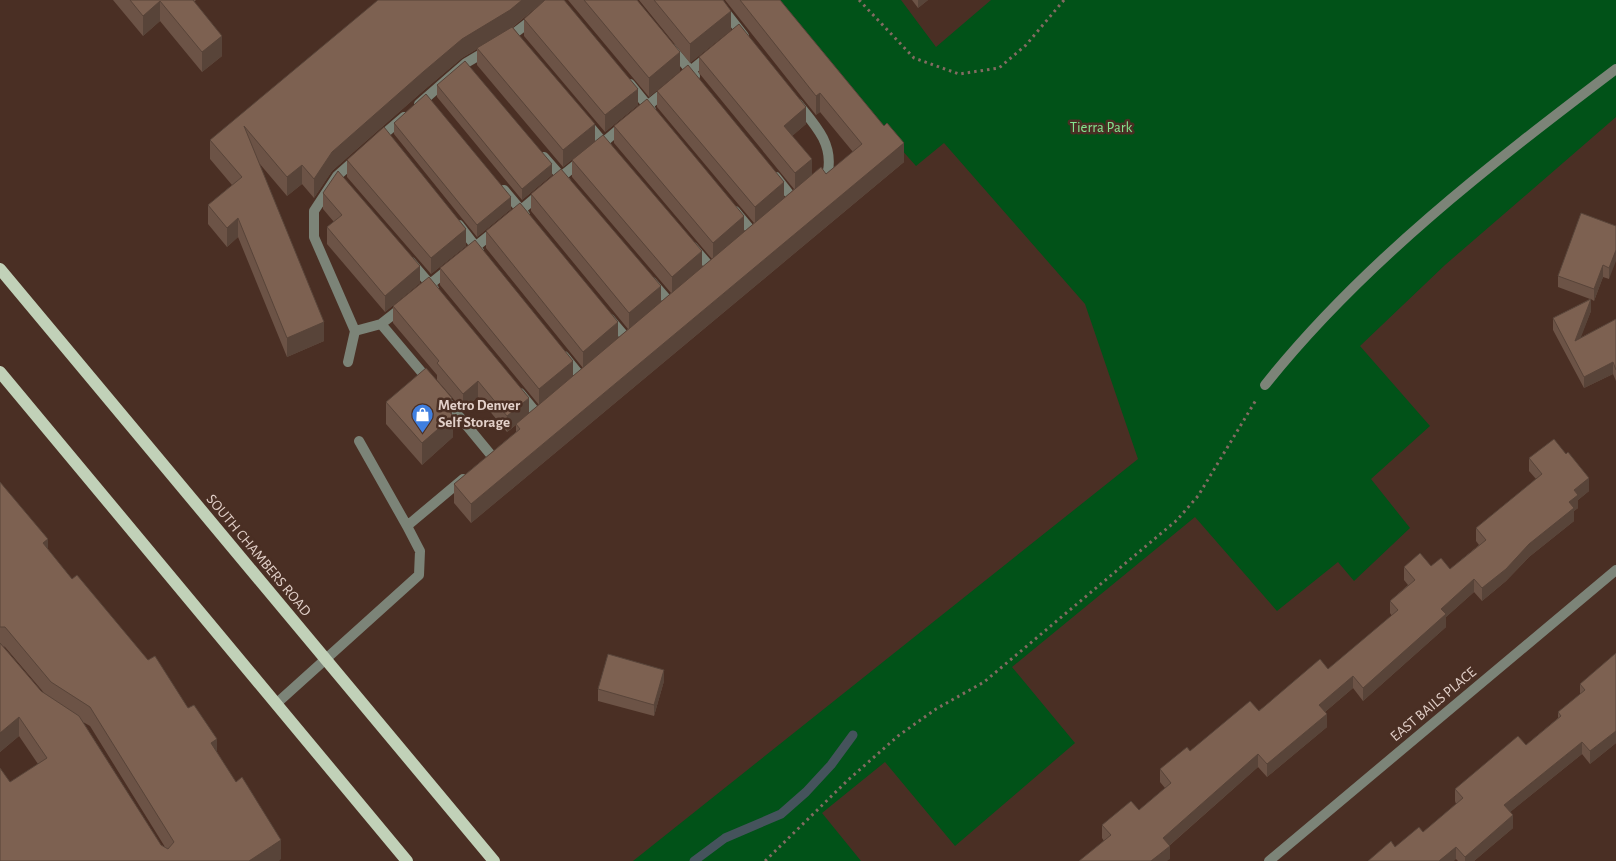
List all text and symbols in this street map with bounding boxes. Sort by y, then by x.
park label: Tierra Park [1070,120,1133,135]
place label: Metro Denver Self Storage [438,398,521,430]
shop icon: Metro Denver Self Storage [410,402,434,433]
street label: SOUTH CHAMBERS ROAD [203,492,314,619]
street label: EAST BAILS PLACE [1388,664,1479,744]

